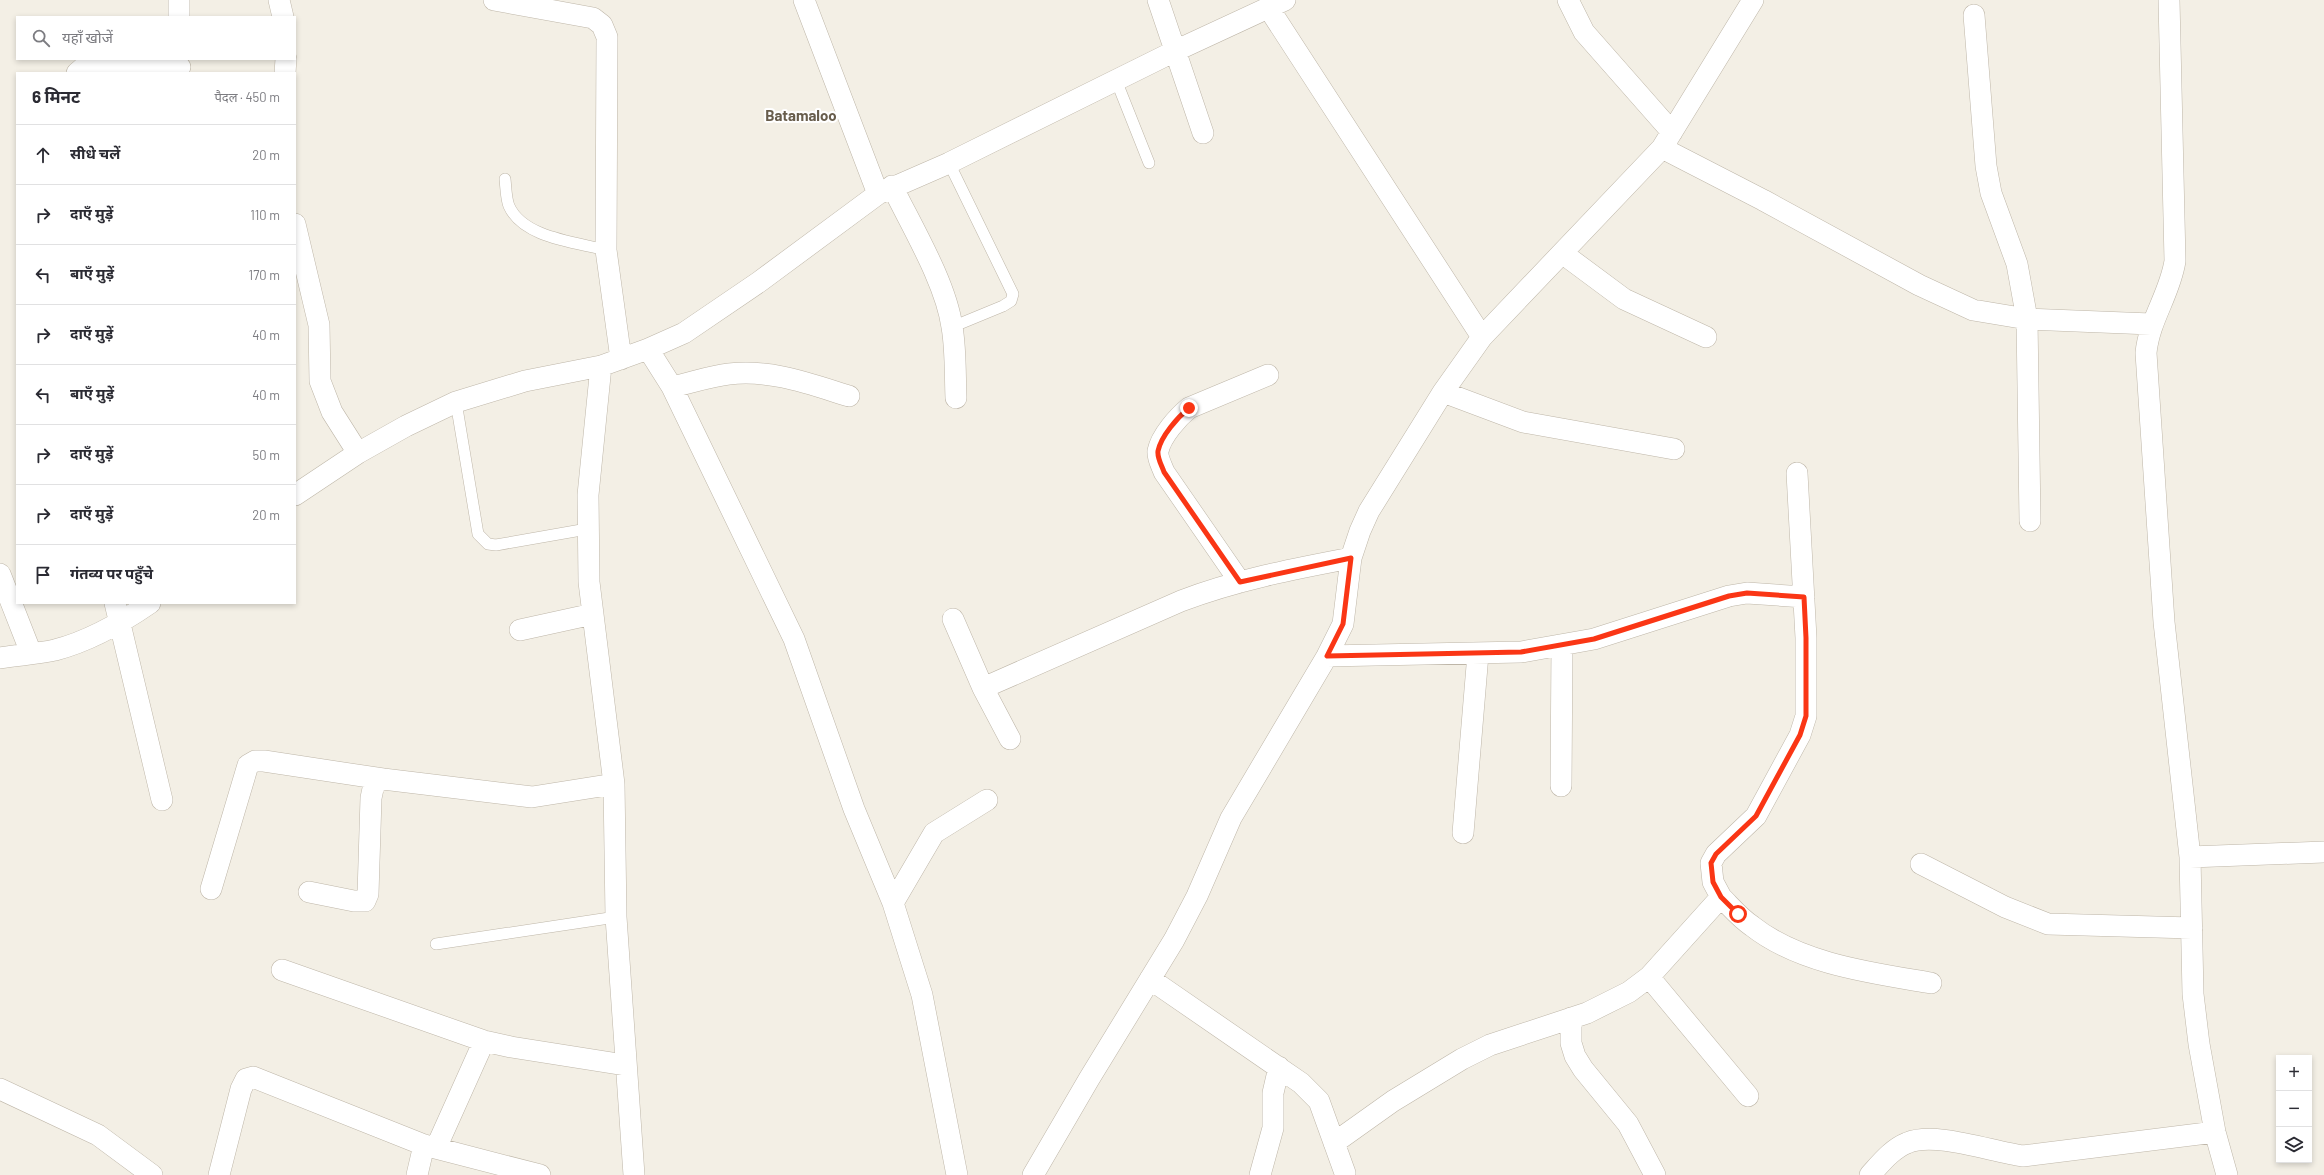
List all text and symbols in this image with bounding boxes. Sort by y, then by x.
search box [16,16,296,60]
icon: search [30,27,52,49]
text: यहाँ खोजें [62,28,113,46]
text: 6 मिनट [32,86,80,106]
text: पैदल · 450 m [214,89,280,105]
district label: Batamaloo [765,106,837,124]
icon: ahead [32,144,54,166]
text: सीधे चलें [70,144,120,162]
text: 20 m [252,147,280,163]
icon: right [32,204,54,226]
text: दाएँ मुड़ें [70,204,113,222]
text: 110 m [250,207,280,223]
icon: left [32,264,54,286]
text: बाएँ मुड़ें [70,264,114,282]
text: 170 m [249,267,280,283]
icon: right [32,324,54,346]
text: दाएँ मुड़ें [70,324,113,342]
text: 40 m [252,327,280,343]
icon: left [32,384,54,406]
text: बाएँ मुड़ें [70,384,114,402]
text: 40 m [252,387,280,403]
route end [1180,399,1198,417]
icon: right [32,444,54,466]
text: दाएँ मुड़ें [70,444,113,462]
text: 50 m [253,447,280,463]
icon: right [32,504,54,526]
text: दाएँ मुड़ें [70,504,113,522]
text: 20 m [252,507,280,523]
icon: arrive [32,564,54,586]
text: गंतव्य पर पहुँचे [70,564,153,582]
route start [1729,905,1747,923]
map controls [2276,1055,2312,1163]
button: + [2276,1055,2312,1091]
button: − [2276,1091,2312,1127]
button: layers [2276,1127,2312,1163]

